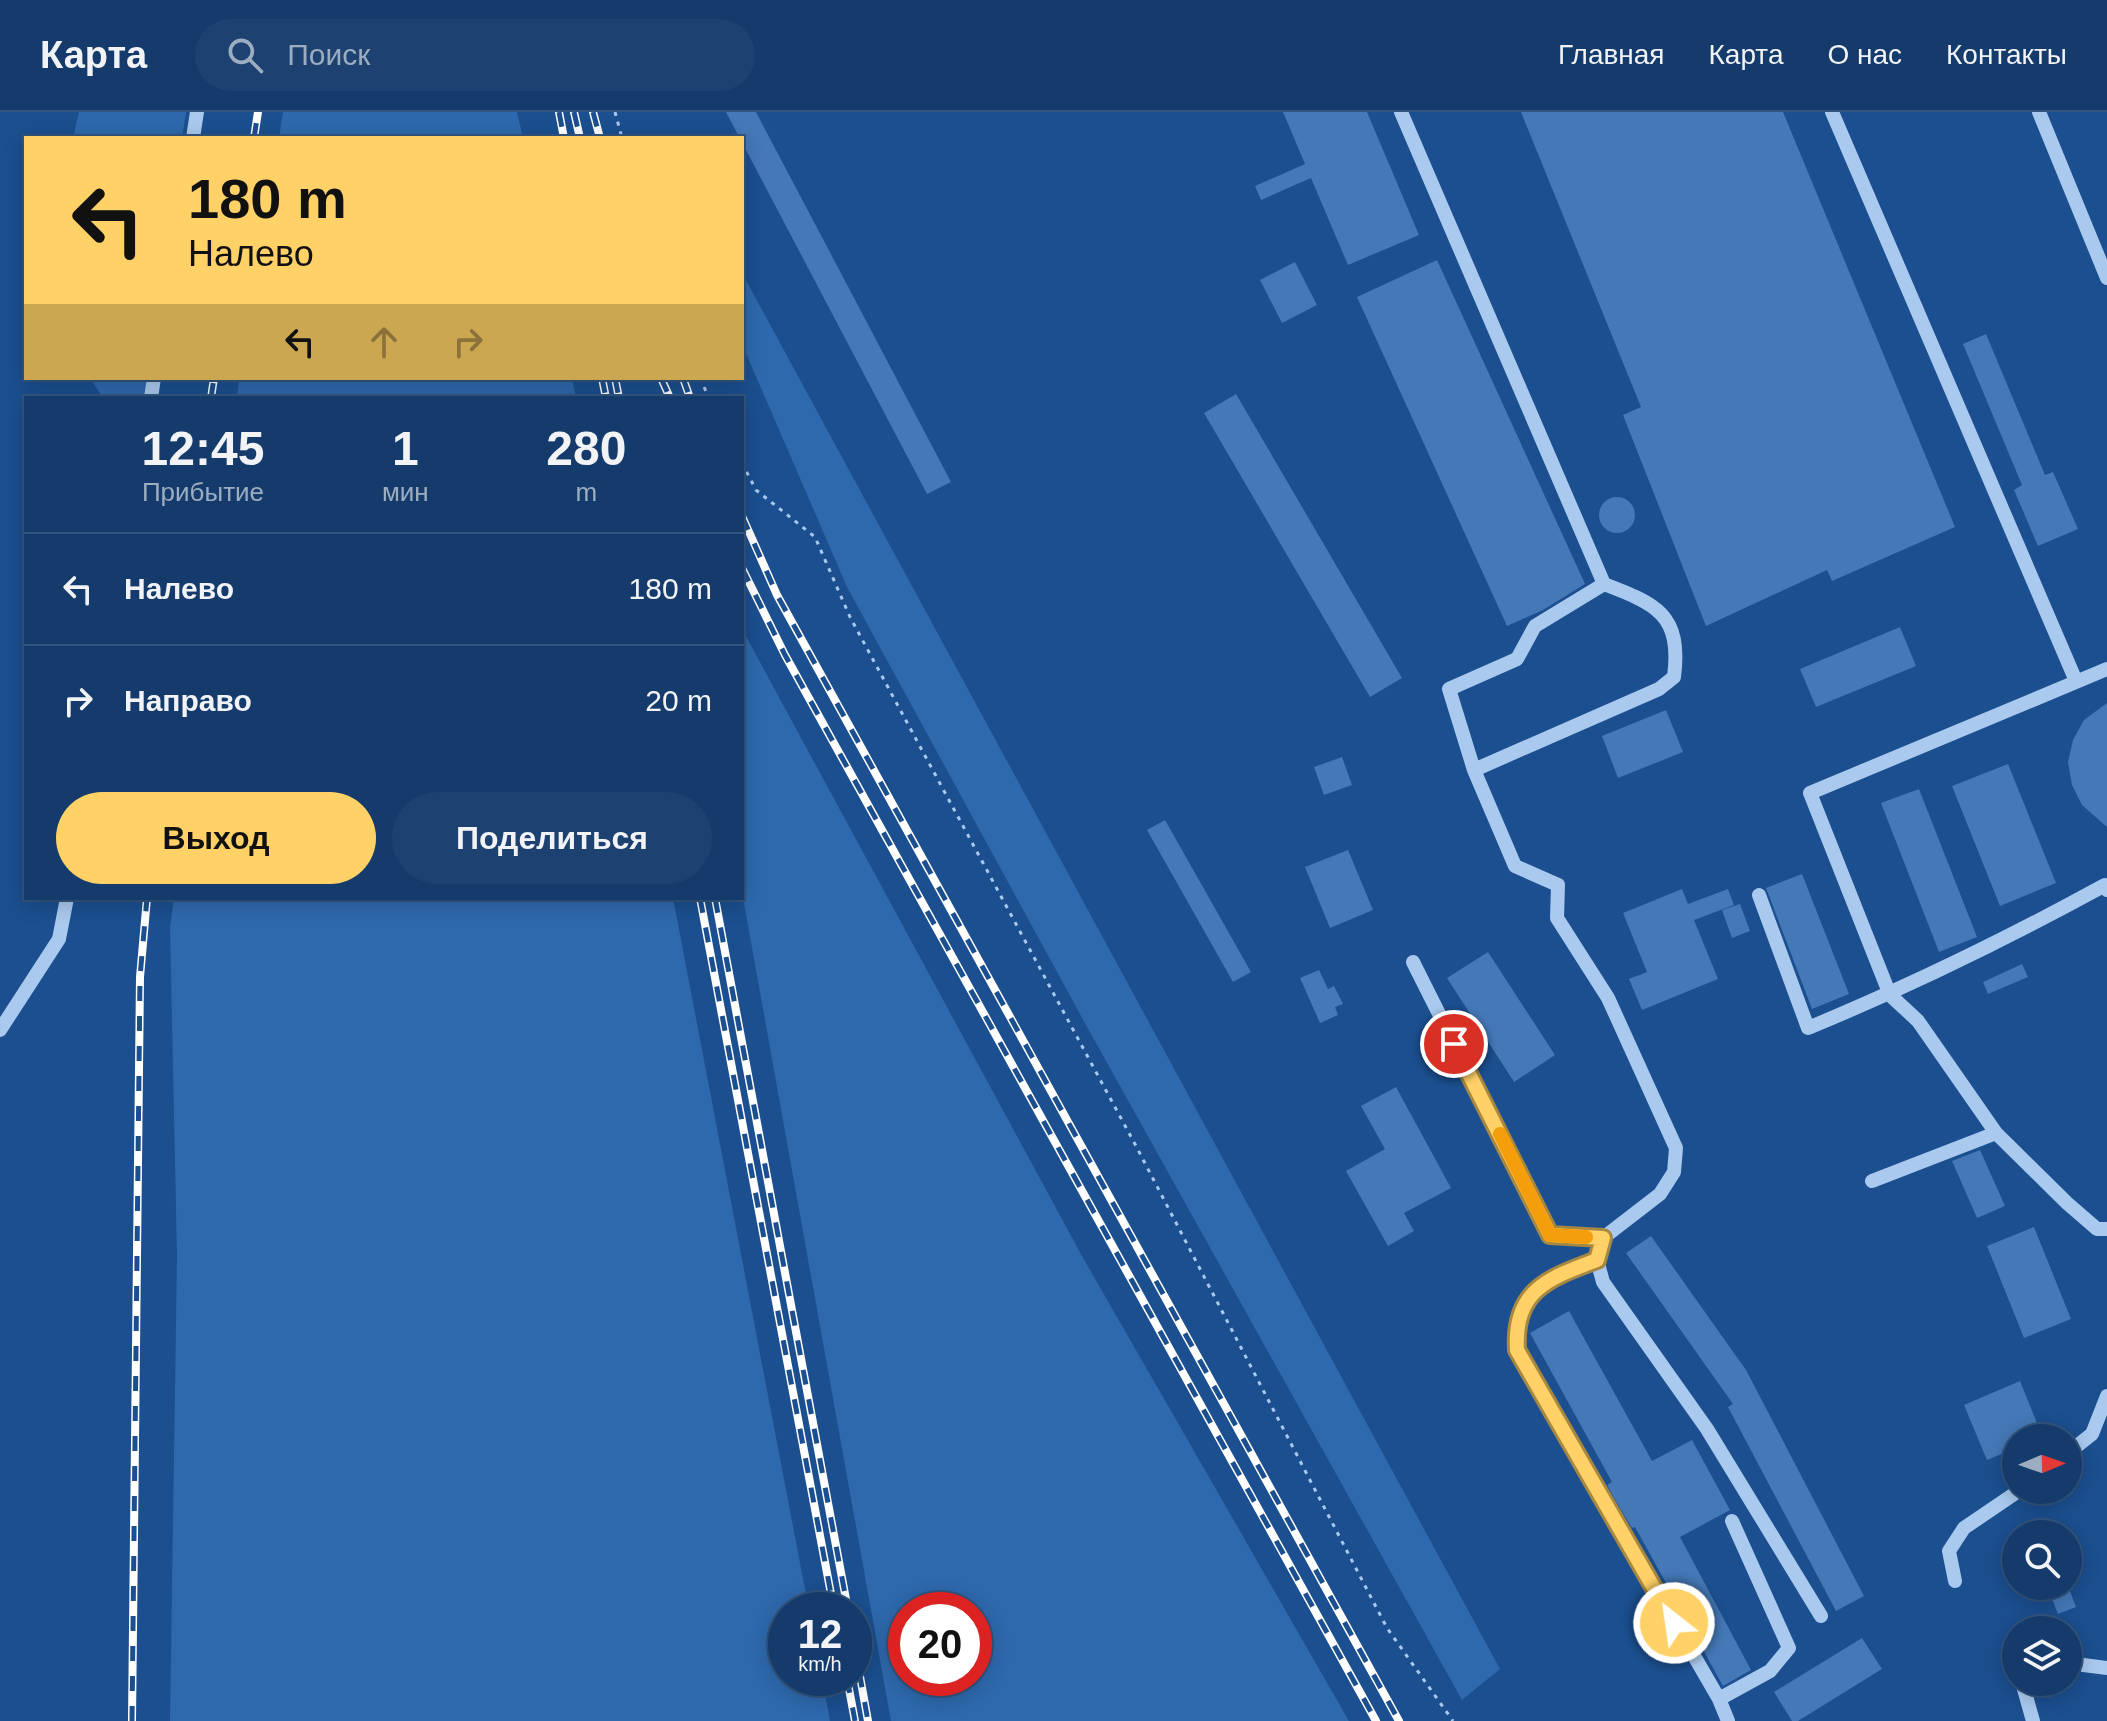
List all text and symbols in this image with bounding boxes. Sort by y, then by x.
search box [195,19,755,91]
icon: search [223,33,267,77]
text: Карта [40,34,147,76]
text: Поиск [287,38,370,71]
text: Главная [1558,39,1665,70]
text: Карта [1709,39,1783,70]
text: О нас [1827,39,1902,70]
text: Контакты [1946,39,2067,70]
text: 180 m [188,167,347,230]
icon: left [56,168,160,272]
text: Налево [188,233,314,274]
icon: left [278,320,322,364]
icon: ahead [362,320,406,364]
icon: right [446,320,490,364]
text: 12:45 [142,422,264,475]
text: 1 [392,422,419,475]
text: 280 [546,422,626,475]
text: Прибытие [142,477,264,507]
text: мин [382,477,429,507]
text: m [576,477,597,507]
icon: left [56,567,100,611]
text: Налево [124,572,234,605]
text: 180 m [629,572,712,605]
icon: right [56,679,100,723]
text: Направо [124,684,252,717]
text: 20 m [645,684,712,717]
button: Выход [56,792,376,884]
button: Поделиться [392,792,712,884]
pin [1420,1010,1488,1078]
icon: arrive [1432,1022,1476,1066]
north arrow [2002,1424,2082,1504]
map controls [2002,1424,2082,1696]
button: search [2002,1520,2082,1600]
position arrow [1632,1581,1716,1665]
speed limit sign: 20 [888,1592,992,1696]
text: 12 [798,1612,842,1656]
button: layers [2002,1616,2082,1696]
text: km/h [798,1653,842,1675]

